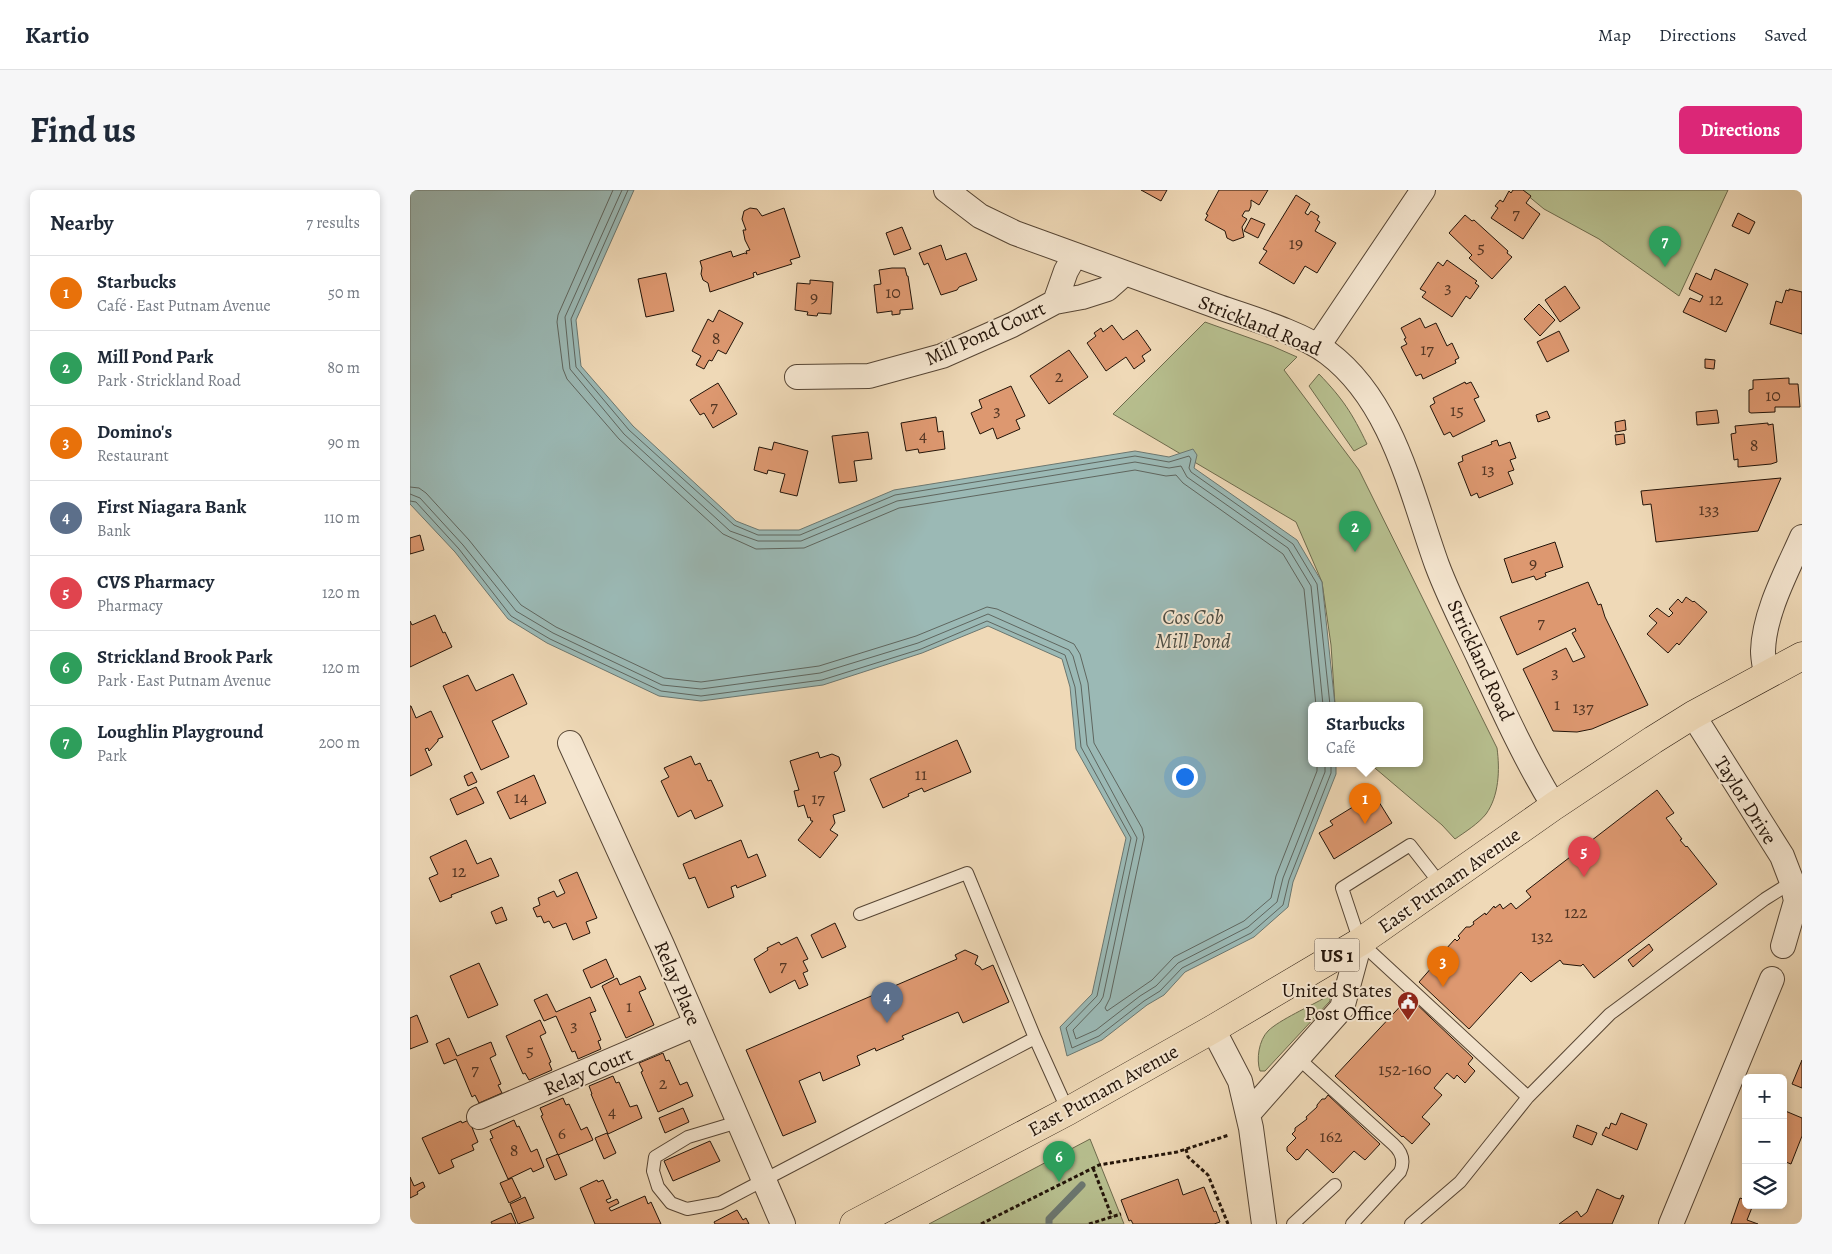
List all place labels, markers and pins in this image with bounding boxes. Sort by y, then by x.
pin: 7 [1649,226,1681,267]
pin: 2 [1339,511,1371,552]
pin: 1 [1349,783,1381,824]
pin: 5 [1568,836,1600,877]
pin: 3 [1427,946,1459,987]
place label: United States Post Office [1282,977,1392,1027]
pin: 4 [871,982,903,1023]
public building icon: United States Post Office [1396,990,1420,1021]
pin: 6 [1043,1141,1075,1182]

